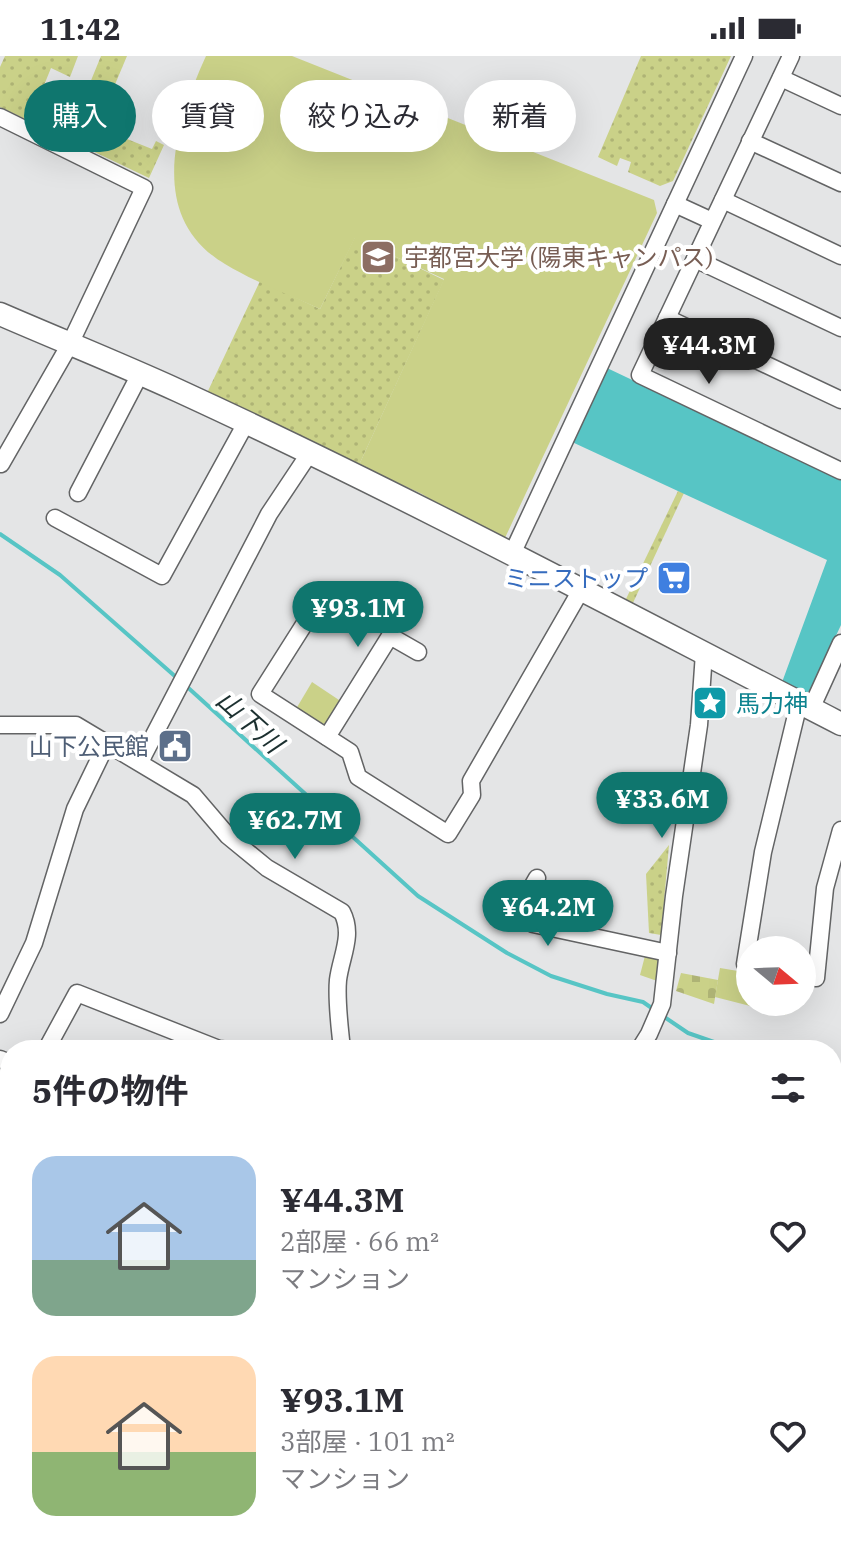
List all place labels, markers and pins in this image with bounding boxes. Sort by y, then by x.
school or university icon: 宇都宮大学 (陽東キャンパス) [359,238,397,276]
place label: 宇都宮大学 (陽東キャンパス) [404,241,713,273]
pin: ¥44.3M [644,318,774,386]
supermarket icon: ミニストップ [655,559,693,597]
place label: ミニストップ [504,562,648,594]
pin: ¥93.1M [293,581,423,649]
place icon: 馬力神 [691,684,729,722]
place label: 馬力神 [736,687,808,719]
public building icon: 山下公民館 [156,727,194,765]
place label: 山下公民館 [29,730,149,762]
pin: ¥33.6M [597,772,727,840]
pin: ¥62.7M [230,793,360,861]
pin: ¥64.2M [483,880,613,948]

